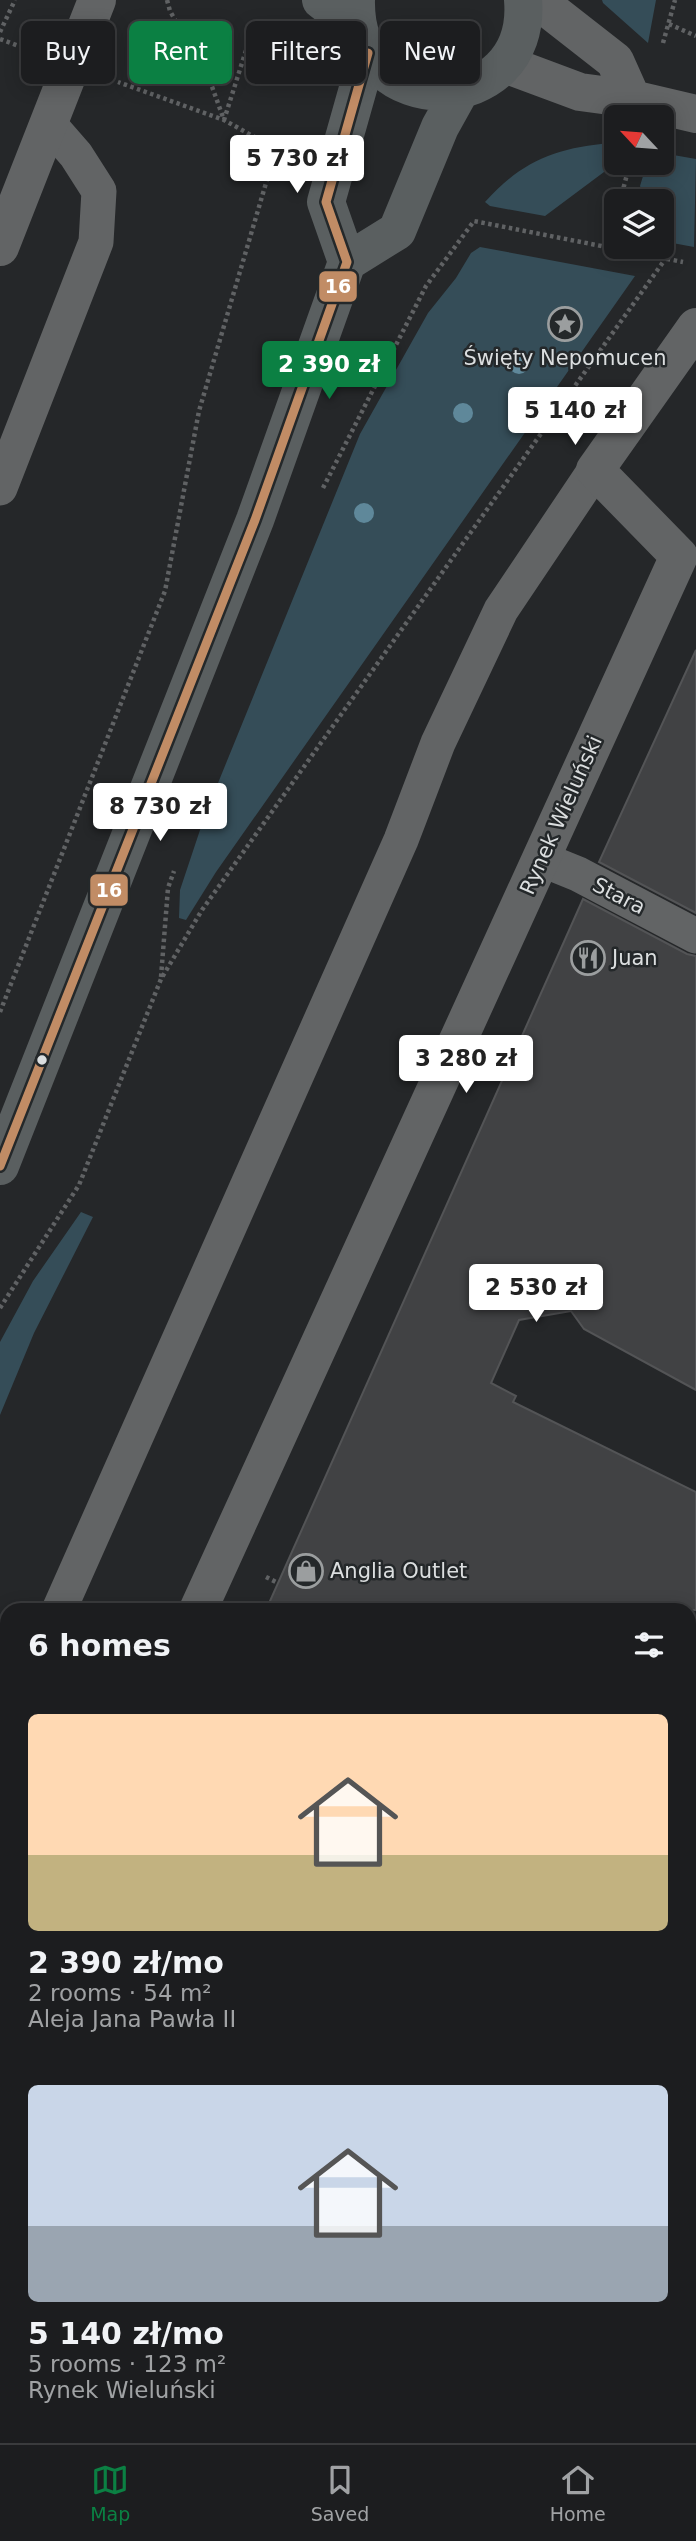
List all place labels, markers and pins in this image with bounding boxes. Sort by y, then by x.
pin: 5 730 zł [225,136,369,195]
place icon: Święty Nepomucen [546,305,584,343]
pin: 2 390 zł [257,342,401,401]
place label: Święty Nepomucen [464,345,666,370]
pin: 5 140 zł [503,388,647,447]
pin: 8 730 zł [88,784,232,843]
restaurant icon: Juan [569,939,607,977]
place label: Juan [610,946,658,970]
pin: 3 280 zł [394,1036,538,1095]
unlabelled marker [35,1053,49,1067]
pin: 2 530 zł [464,1264,608,1324]
shop icon: Anglia Outlet [287,1552,325,1590]
place label: Anglia Outlet [330,1559,467,1583]

